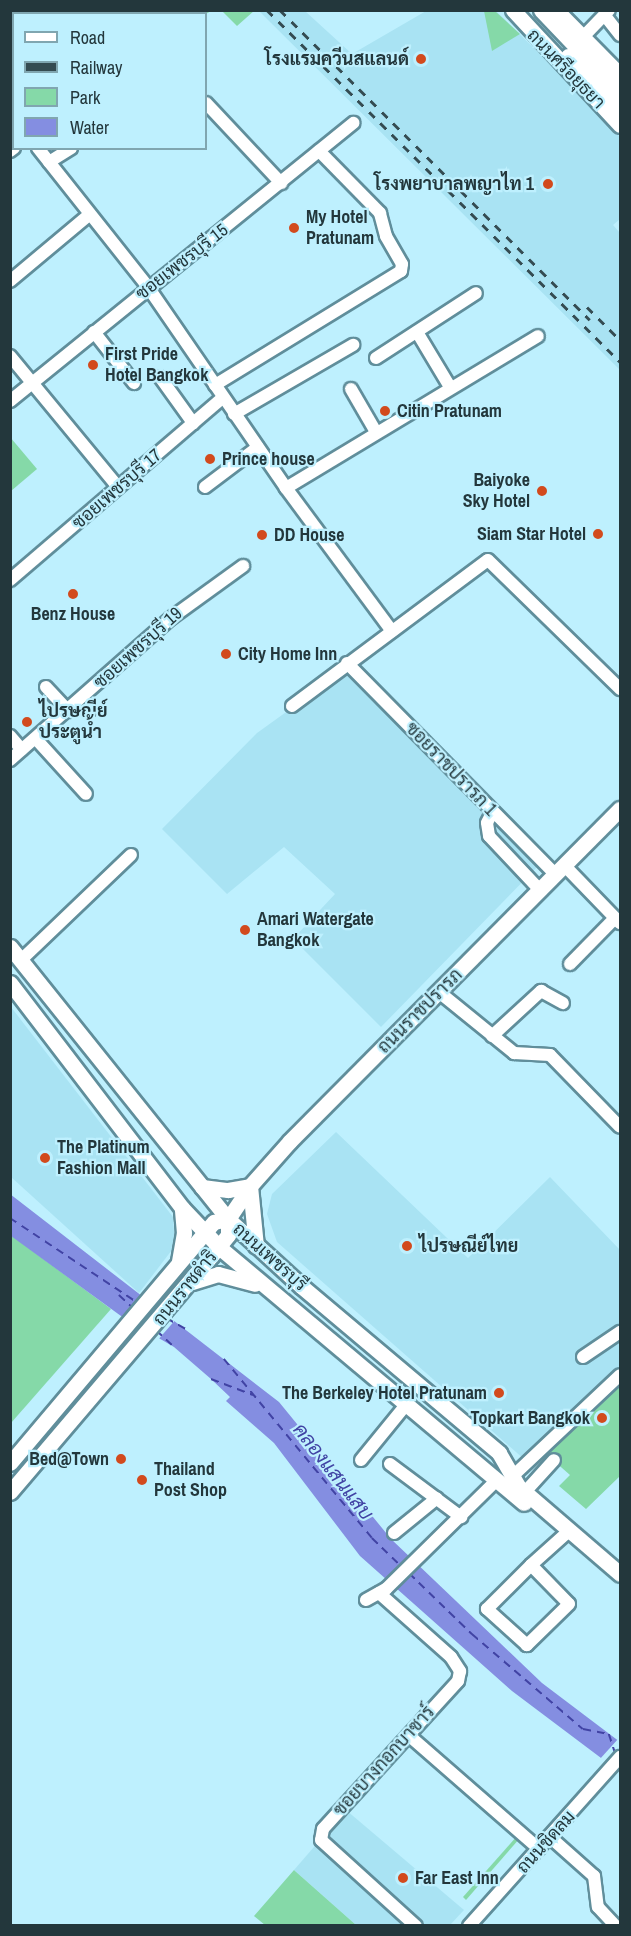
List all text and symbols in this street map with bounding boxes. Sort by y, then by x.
legend [12,12,207,150]
text: Road [70,25,105,50]
street label: ถนนศรีอยุธยา [523,25,609,113]
place label: โรงแรมควีนสแลนด์ [265,48,409,70]
marker: โรงแรมควีนสแลนด์ [414,52,428,66]
text: Railway [70,55,123,80]
text: Park [70,85,100,110]
text: Water [70,115,109,140]
place label: โรงพยาบาลพญาไท 1 [374,173,534,195]
marker: โรงพยาบาลพญาไท 1 [539,175,557,193]
place label: My Hotel Pratunam [306,207,374,250]
street label: ซอยเพชรบุรี 15 [132,219,232,305]
marker: My Hotel Pratunam [287,221,301,235]
place label: First Pride Hotel Bangkok [105,344,208,386]
marker: First Pride Hotel Bangkok [86,358,100,372]
place label: Citin Pratunam [397,400,502,422]
marker: Citin Pratunam [378,404,392,418]
street label: ซอยเพชรบุรี 17 [68,444,166,534]
place label: Prince house [222,448,315,470]
marker: Prince house [203,452,217,466]
place label: Baiyoke Sky Hotel [463,470,530,512]
marker: Baiyoke Sky Hotel [535,484,549,498]
place label: Siam Star Hotel [477,523,586,545]
place label: DD House [274,524,345,546]
marker: Siam Star Hotel [591,527,605,541]
marker: DD House [255,528,269,542]
marker: Benz House [66,587,80,601]
place label: Benz House [31,603,115,625]
street label: ซอยเพชรบุรี 19 [90,603,186,693]
place label: City Home Inn [238,643,337,665]
marker: City Home Inn [219,647,233,661]
place label: ไปรษณีย์ ประตูน้ำ [39,701,107,744]
marker: ไปรษณีย์ ประตูน้ำ [20,715,34,729]
street label: ซอยราชปรารภ 1 [401,718,501,820]
place label: Amari Watergate Bangkok [257,909,374,952]
marker: Amari Watergate Bangkok [238,923,252,937]
street label: ถนนราชปรารภ [373,964,467,1058]
place label: The Platinum Fashion Mall [57,1137,150,1180]
marker: The Platinum Fashion Mall [38,1151,52,1165]
street label: ถนนเพชรบุรี [229,1218,311,1296]
place label: ไปรษณีย์ไทย [419,1235,518,1257]
marker: ไปรษณีย์ไทย [400,1239,414,1253]
street label: ถนนราชดำริ [148,1246,222,1330]
place label: The Berkeley Hotel Pratunam [282,1382,487,1404]
marker: The Berkeley Hotel Pratunam [492,1386,506,1400]
place label: Topkart Bangkok [471,1407,590,1429]
marker: Topkart Bangkok [595,1411,609,1425]
water label: คลองแสนแสบ [289,1418,379,1524]
place label: Bed@Town [29,1448,109,1470]
marker: Bed@Town [114,1452,128,1466]
place label: Thailand Post Shop [154,1459,227,1502]
marker: Thailand Post Shop [135,1473,149,1487]
street label: ซอยบางกอกบาซาร์ [329,1702,439,1820]
street label: ถนนชิดลม [512,1806,580,1878]
place label: Far East Inn [415,1867,499,1889]
marker: Far East Inn [396,1871,410,1885]

